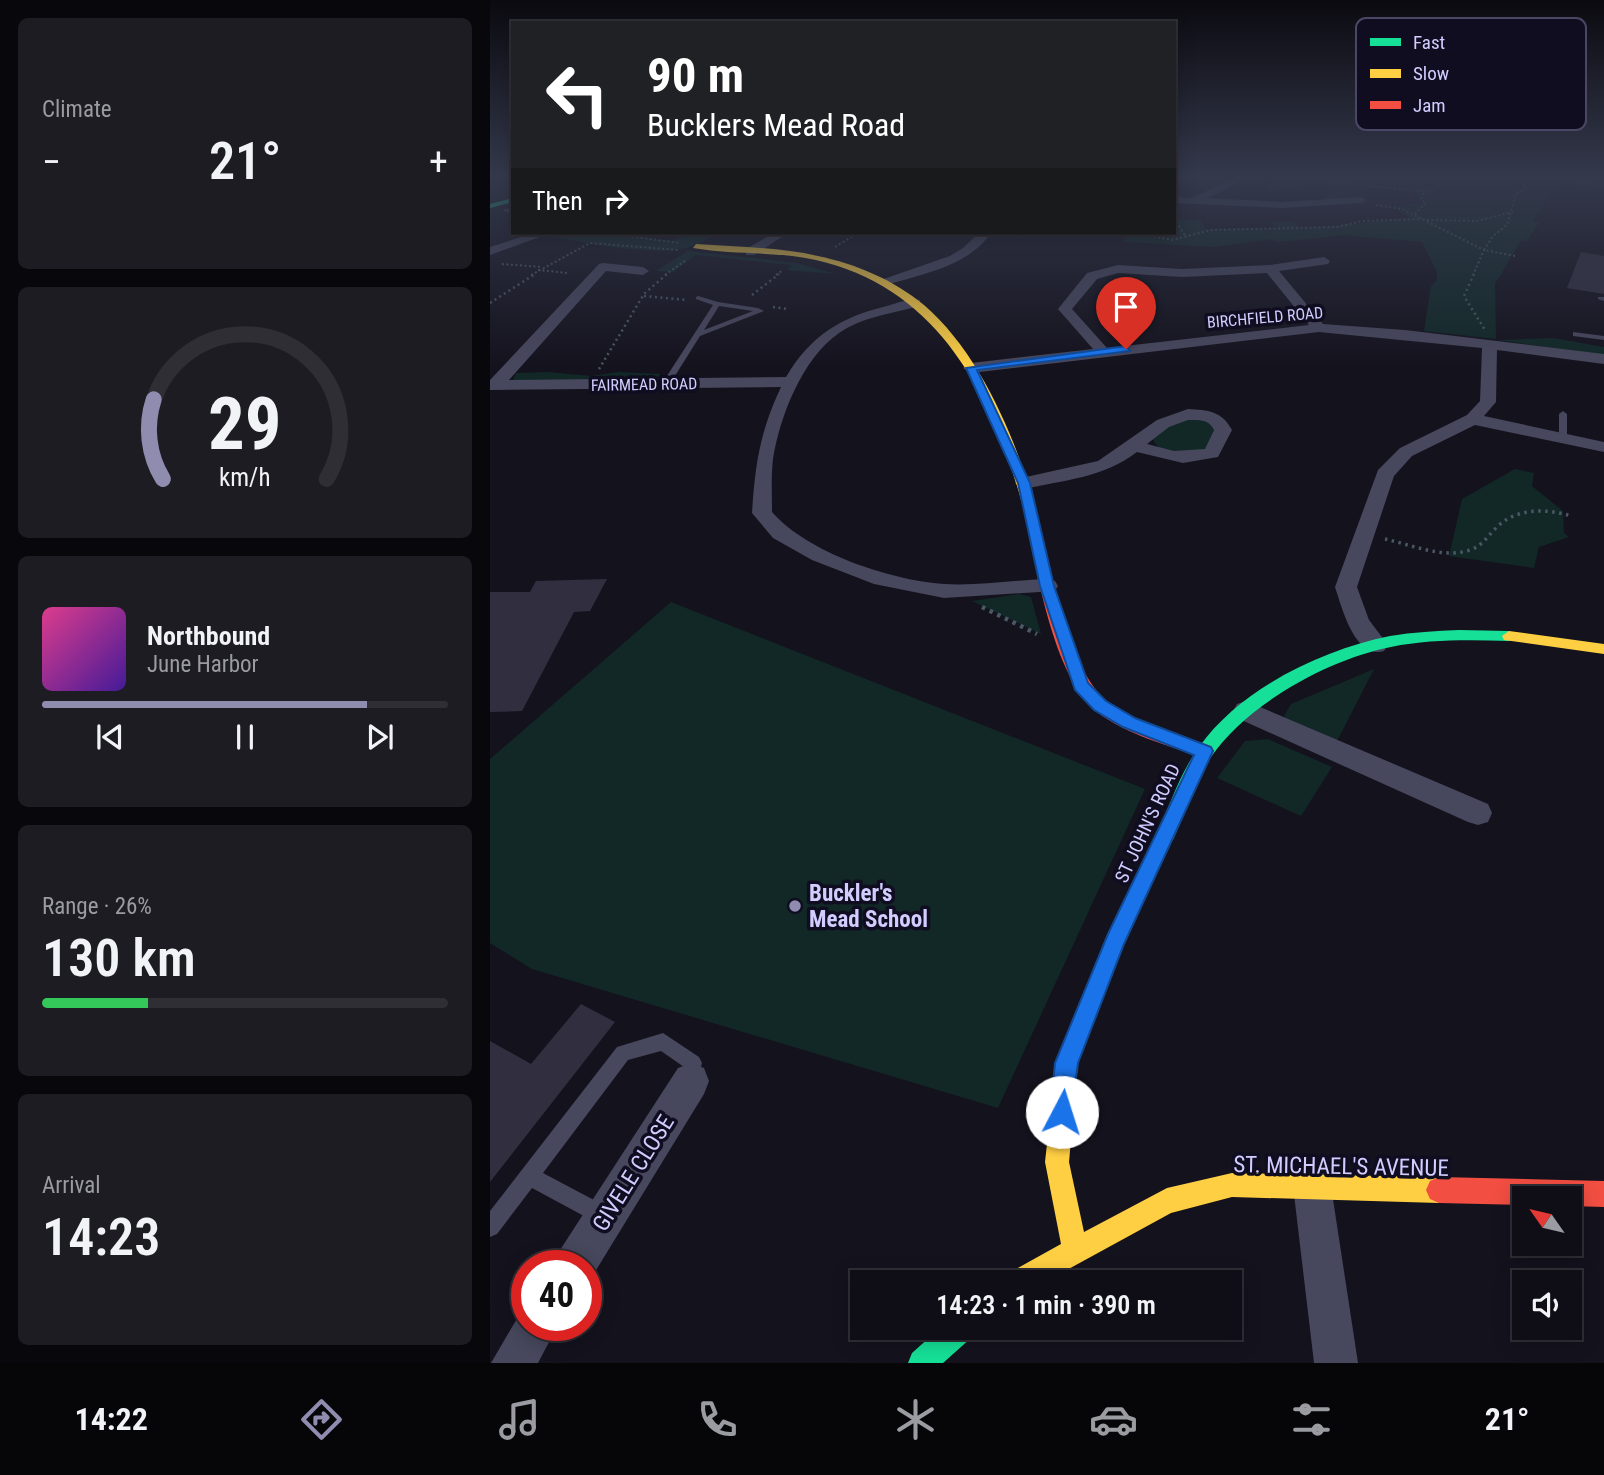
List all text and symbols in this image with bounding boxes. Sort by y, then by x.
legend [1356,18,1586,130]
text: Fast [1413,31,1445,54]
text: 90 m [647,47,744,104]
icon: left [532,49,623,140]
text: Slow [1413,62,1449,85]
text: Jam [1413,94,1446,117]
text: Climate [42,96,112,123]
text: Bucklers Mead Road [647,106,905,144]
text: 21° [209,131,281,192]
text: − [42,140,61,184]
text: + [429,140,448,184]
icon: right [597,182,635,220]
text: Then [532,186,583,216]
pin [1096,277,1156,349]
icon: arrive [1107,288,1145,326]
street label: BIRCHFIELD ROAD [1206,303,1324,332]
street label: FAIRMEAD ROAD [591,374,697,395]
text: 29 [208,381,282,467]
text: km/h [219,462,271,491]
text: Northbound [147,621,270,651]
text: June Harbor [147,651,259,678]
icon: previous [91,718,129,756]
icon: pause [226,718,264,756]
icon: next [361,718,399,756]
street label: ST JOHN'S ROAD [1110,760,1185,886]
place label: Buckler's Mead School [809,880,928,933]
text: Range · 26% [42,893,152,920]
marker: Buckler's Mead School [787,898,803,914]
text: 130 km [42,928,196,989]
position arrow [1025,1075,1099,1149]
street label: GIVELE CLOSE [587,1110,680,1236]
street label: ST. MICHAEL'S AVENUE [1233,1151,1449,1182]
text: Arrival [42,1172,101,1199]
north arrow [1512,1186,1582,1256]
map controls [1512,1186,1582,1340]
text: 14:23 [42,1207,160,1268]
speed limit sign: 40 [511,1250,602,1341]
button: sound [1512,1270,1582,1340]
text: 14:23 · 1 min · 390 m [936,1290,1156,1320]
icon: directions [297,1395,346,1444]
icon: music [495,1395,544,1444]
icon: phone [693,1395,742,1444]
icon: climate [891,1395,940,1444]
icon: car [1089,1395,1138,1444]
icon: filters [1287,1395,1336,1444]
text: 14:22 [74,1400,148,1438]
text: 21° [1485,1400,1529,1438]

